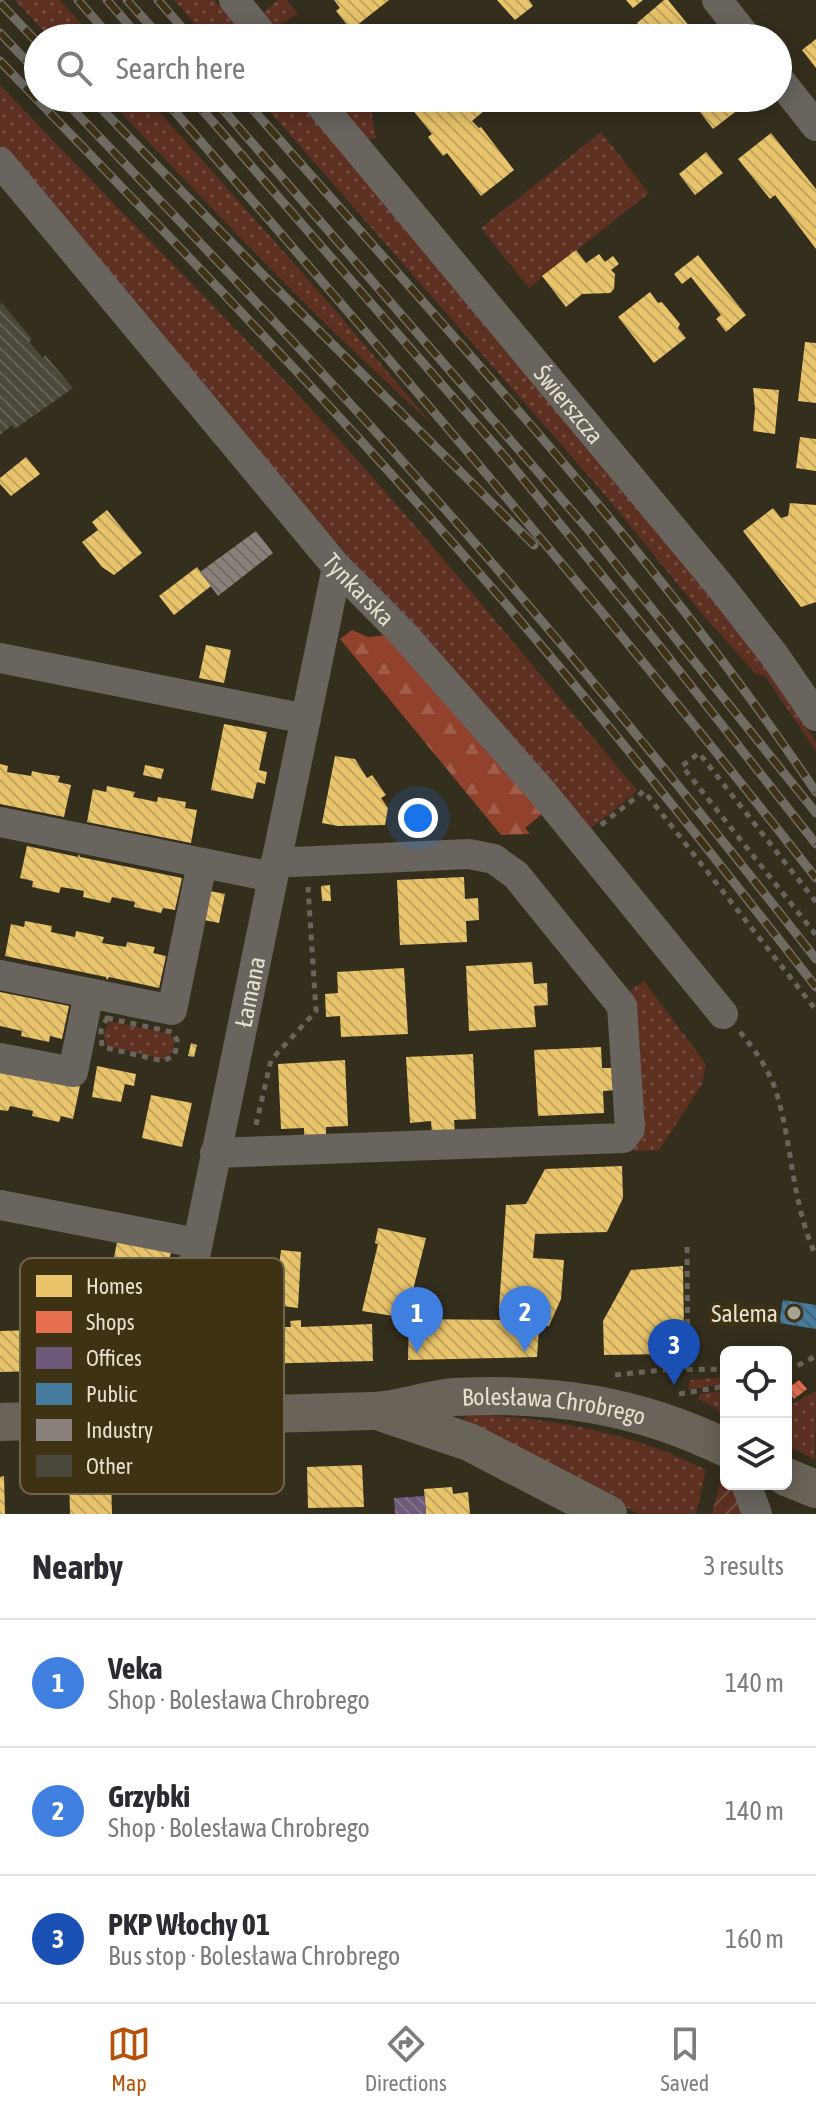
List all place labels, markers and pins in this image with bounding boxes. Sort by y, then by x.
pin: 2 [499,1286,551,1352]
pin: 1 [391,1287,443,1353]
place label: Salema [711,1300,778,1327]
marker: Salema [785,1304,803,1322]
pin: 3 [648,1319,700,1385]

